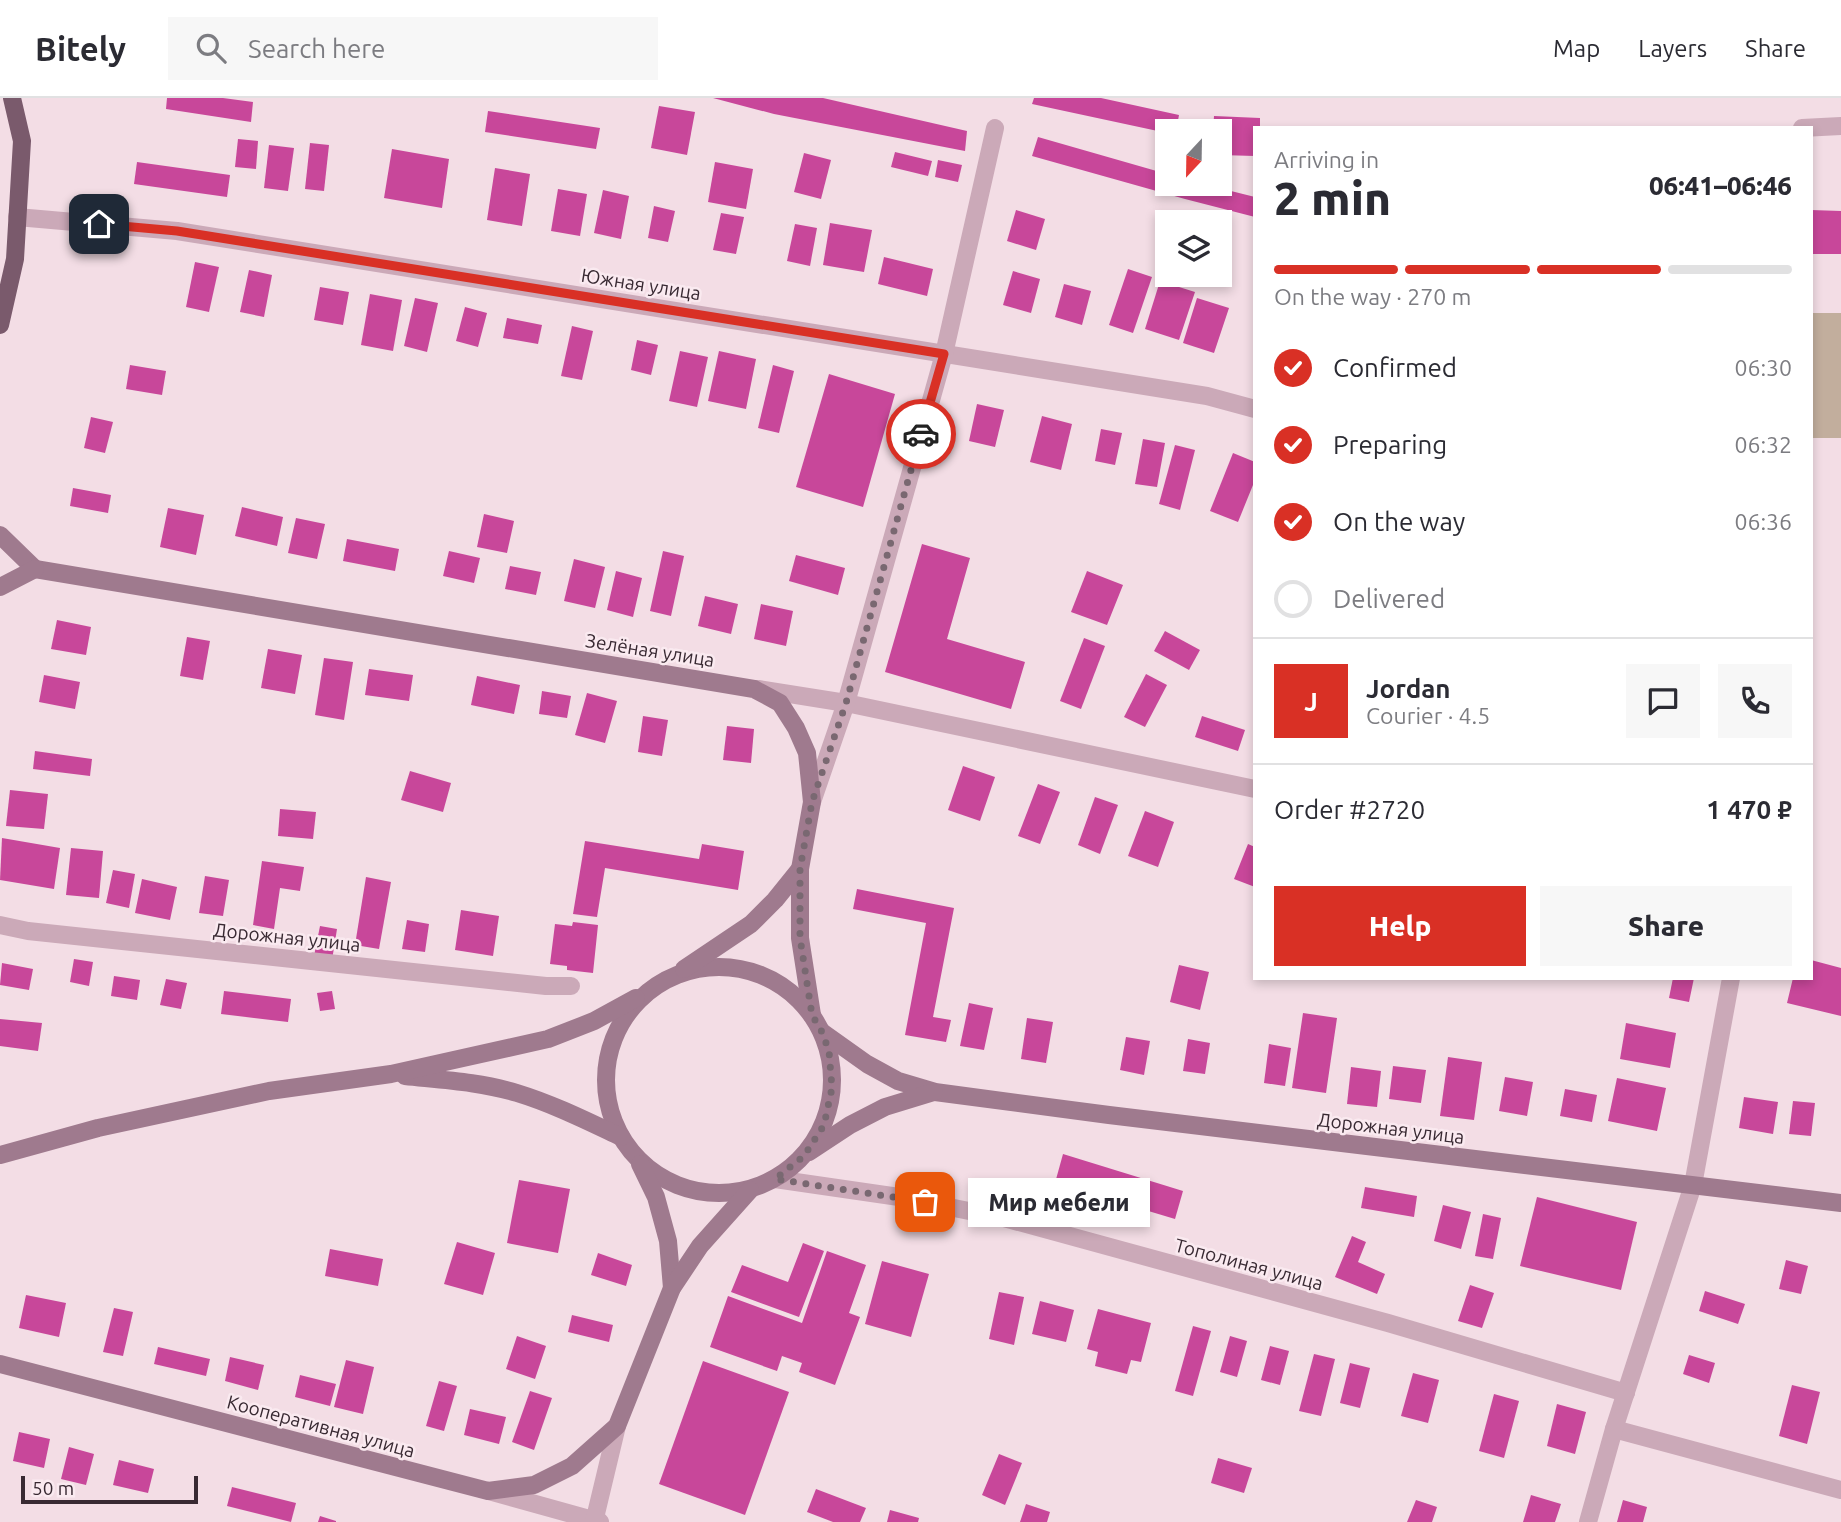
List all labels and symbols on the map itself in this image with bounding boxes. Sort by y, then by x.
north arrow [1155,119,1232,196]
pin [69,194,129,254]
street label: Южная улица [580,264,702,304]
courier [886,399,956,469]
street label: Зелёная улица [584,629,716,671]
street label: Дорожная улица [212,918,362,956]
street label: Дорожная улица [1316,1108,1466,1148]
pin [895,1172,955,1232]
callout: Мир мебели [967,1178,1149,1226]
street label: Тополиная улица [1172,1234,1326,1294]
street label: Кооперативная улица [225,1390,417,1462]
scale bar [21,1473,198,1505]

